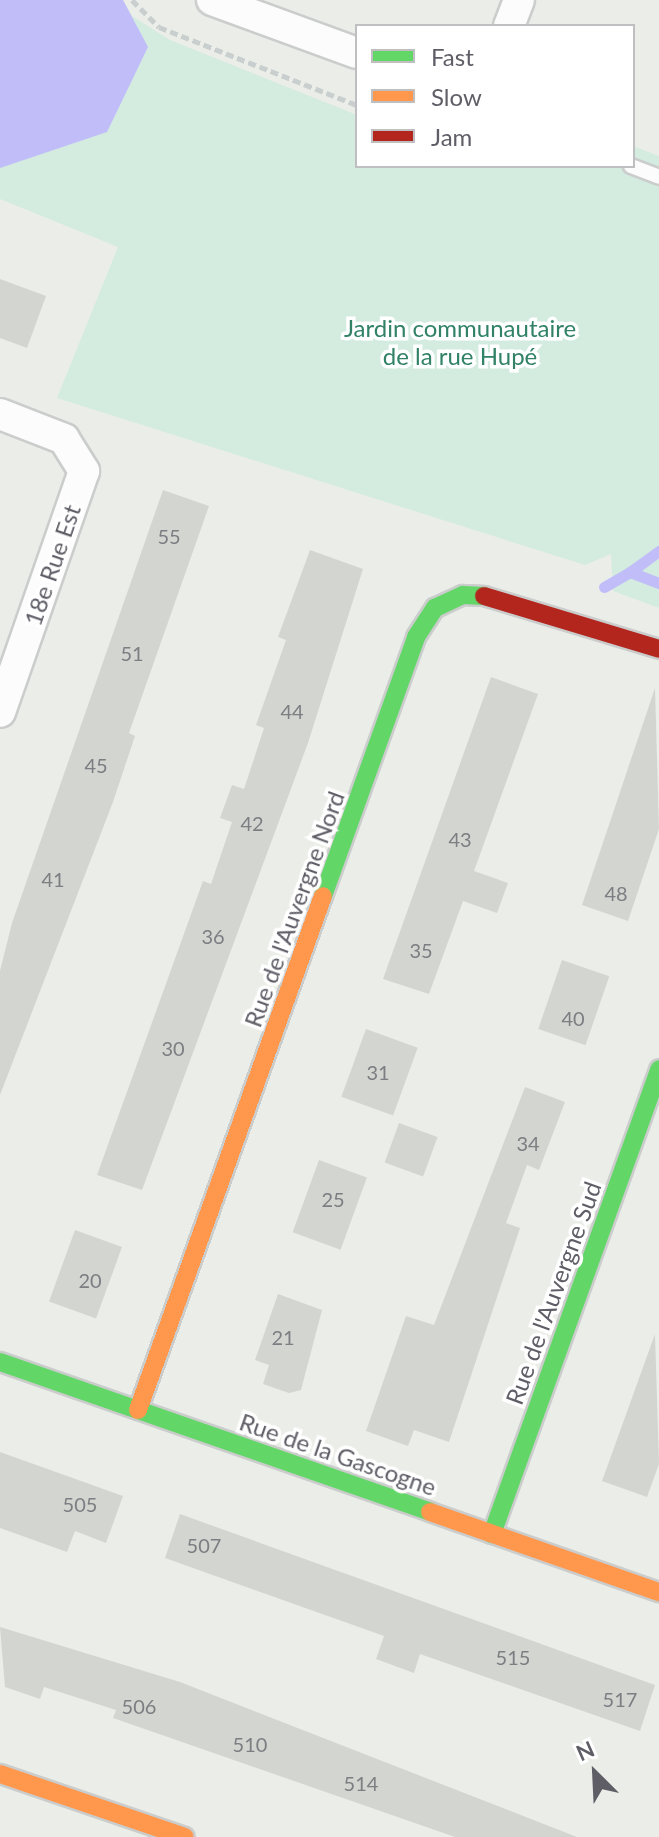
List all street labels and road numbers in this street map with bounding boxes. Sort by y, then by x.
street label: 18e Rue Est [18,501,86,629]
street label: Rue de l'Auvergne Nord [238,787,350,1031]
street label: Rue de l'Auvergne Sud [499,1178,607,1408]
street label: Rue de la Gascogne [236,1407,440,1501]

